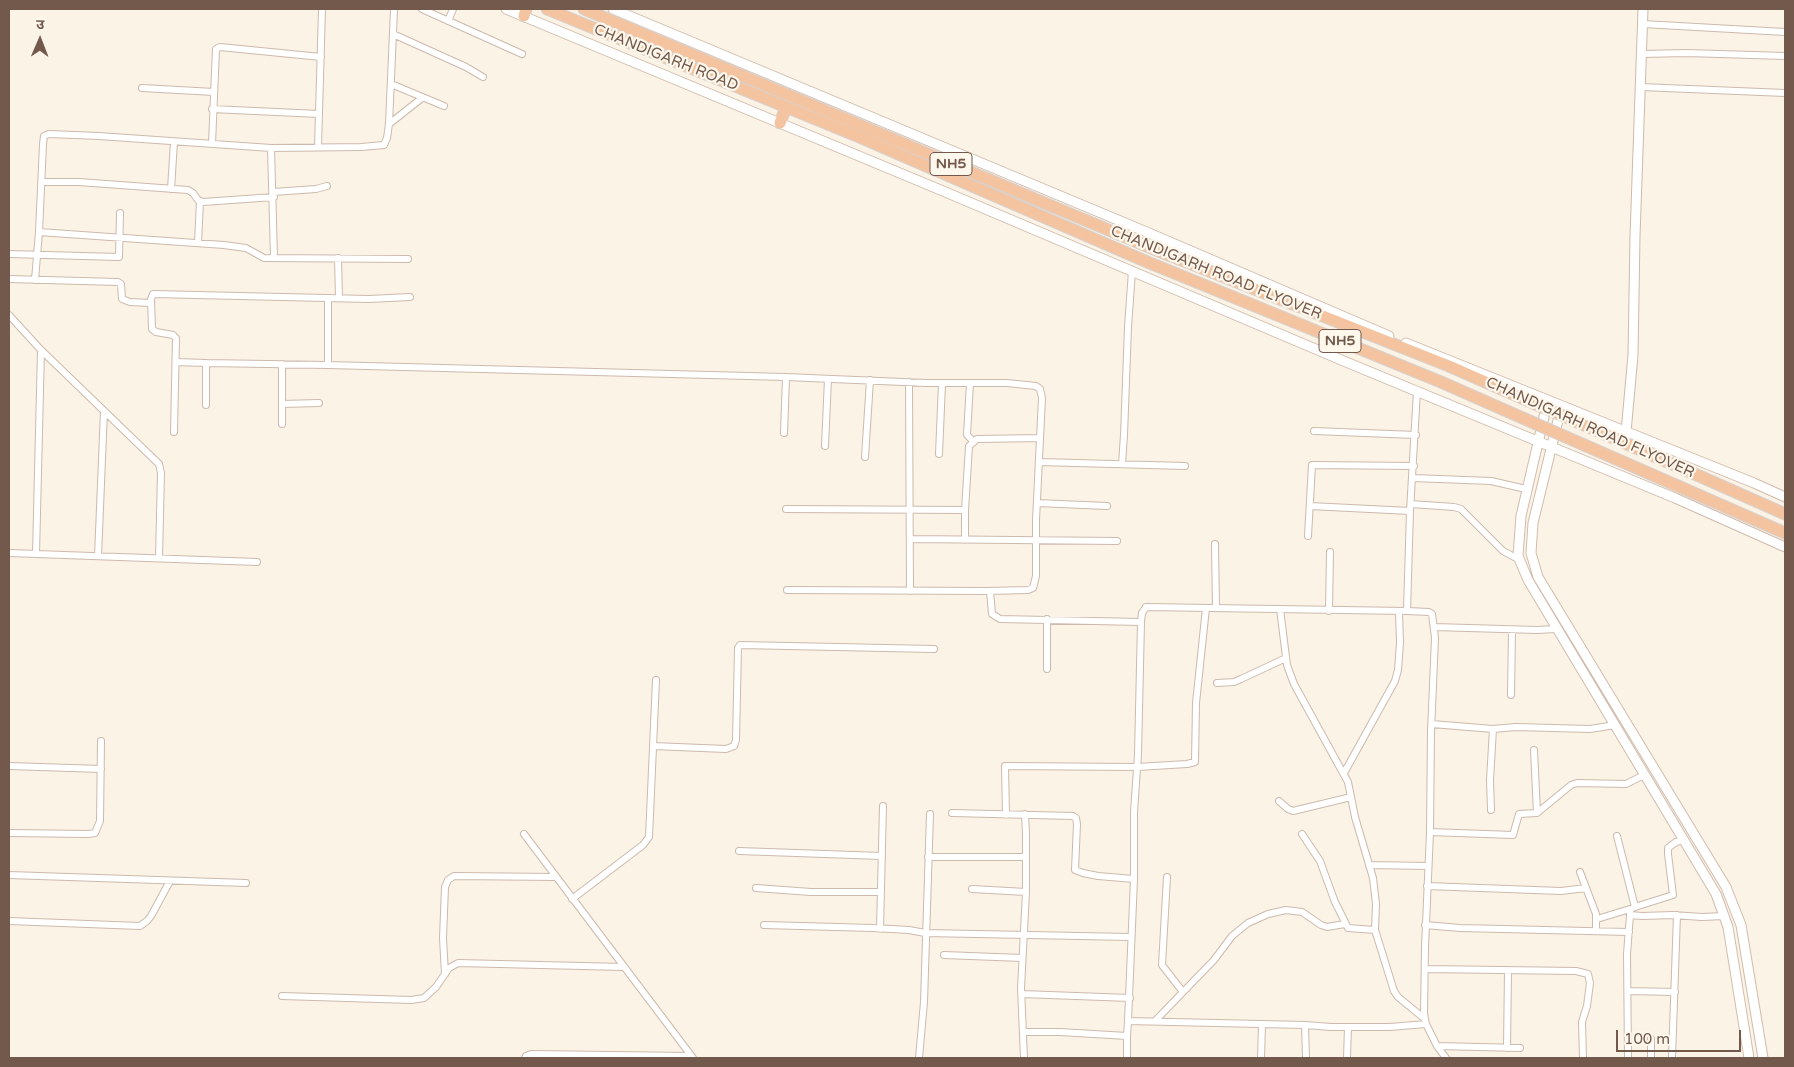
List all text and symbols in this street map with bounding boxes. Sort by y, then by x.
north arrow [15,15,65,65]
text: उ [36,16,45,33]
street label: CHANDIGARH ROAD [591,21,741,95]
road number: NH5 [930,152,972,175]
street label: CHANDIGARH ROAD FLYOVER [1108,222,1324,324]
road number: NH5 [1319,330,1361,352]
street label: CHANDIGARH ROAD FLYOVER [1483,374,1697,482]
scale bar [1619,1020,1744,1052]
text: 100 m [1624,1030,1670,1048]

